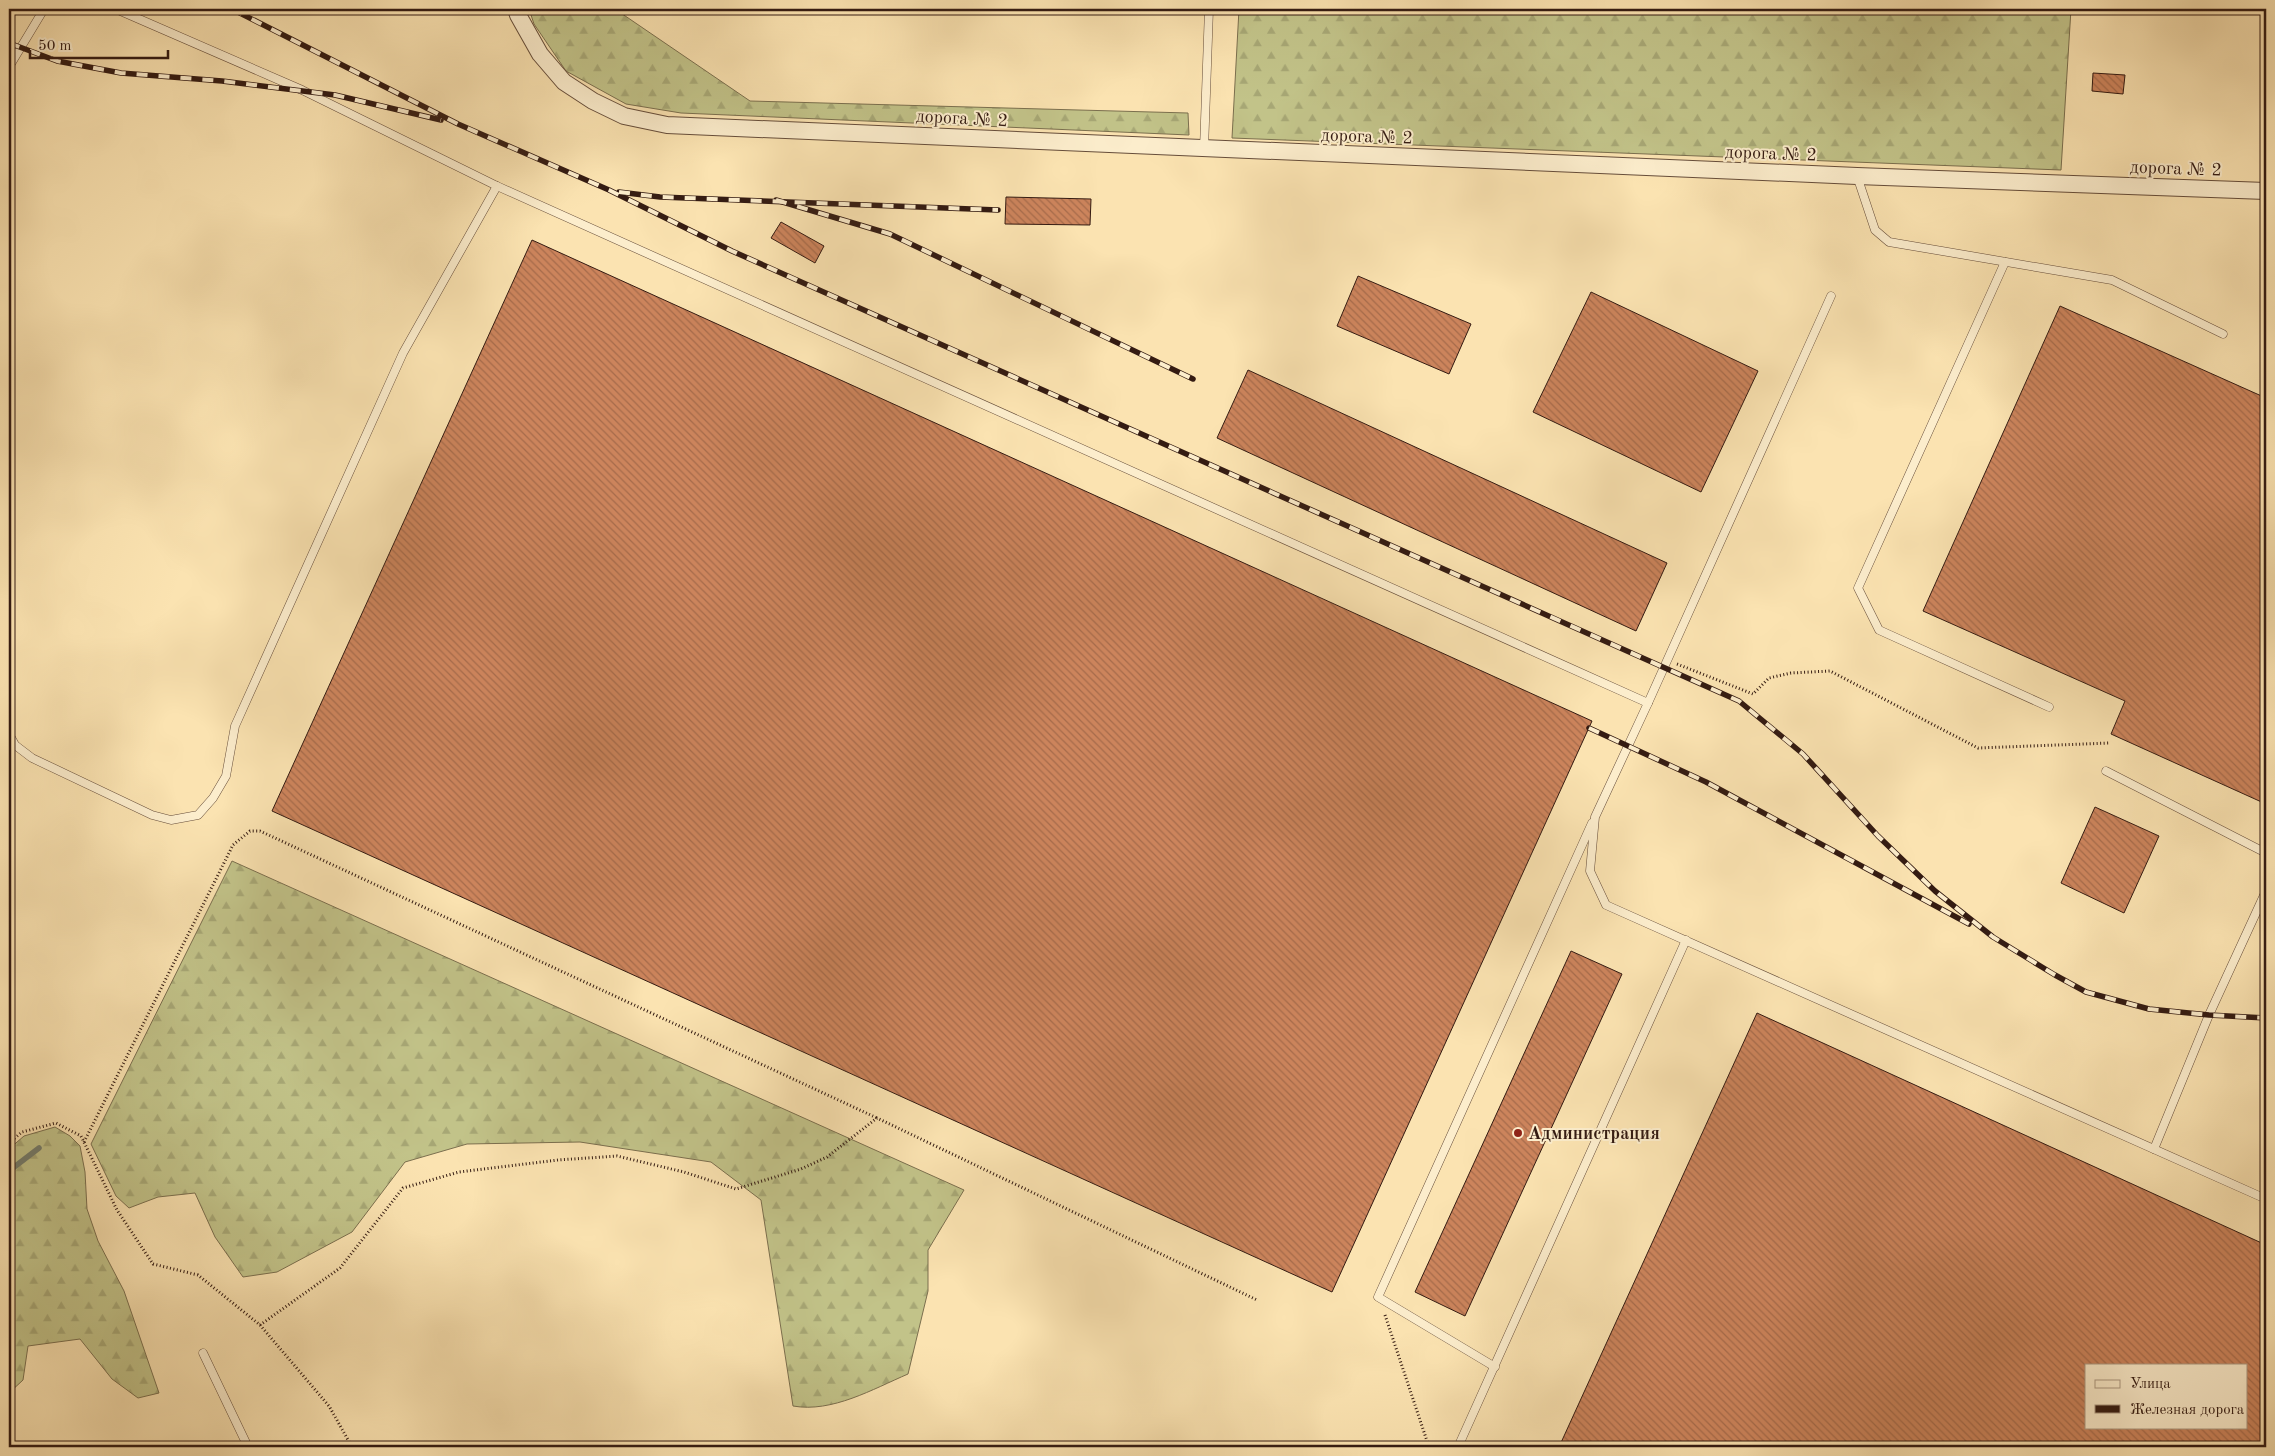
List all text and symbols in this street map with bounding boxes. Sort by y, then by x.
scale bar [30,28,168,60]
text: 50 m [38,39,72,54]
street label: дорога № 2 [916,108,1008,130]
street label: дорога № 2 [1321,126,1413,148]
street label: дорога № 2 [1725,143,1817,165]
street label: дорога № 2 [2130,158,2222,180]
place label: Администрация [1528,1125,1660,1143]
marker: Администрация [1512,1127,1524,1139]
legend [2085,1364,2248,1428]
text: Улица [2130,1377,2171,1392]
text: Железная дорога [2130,1403,2245,1418]

